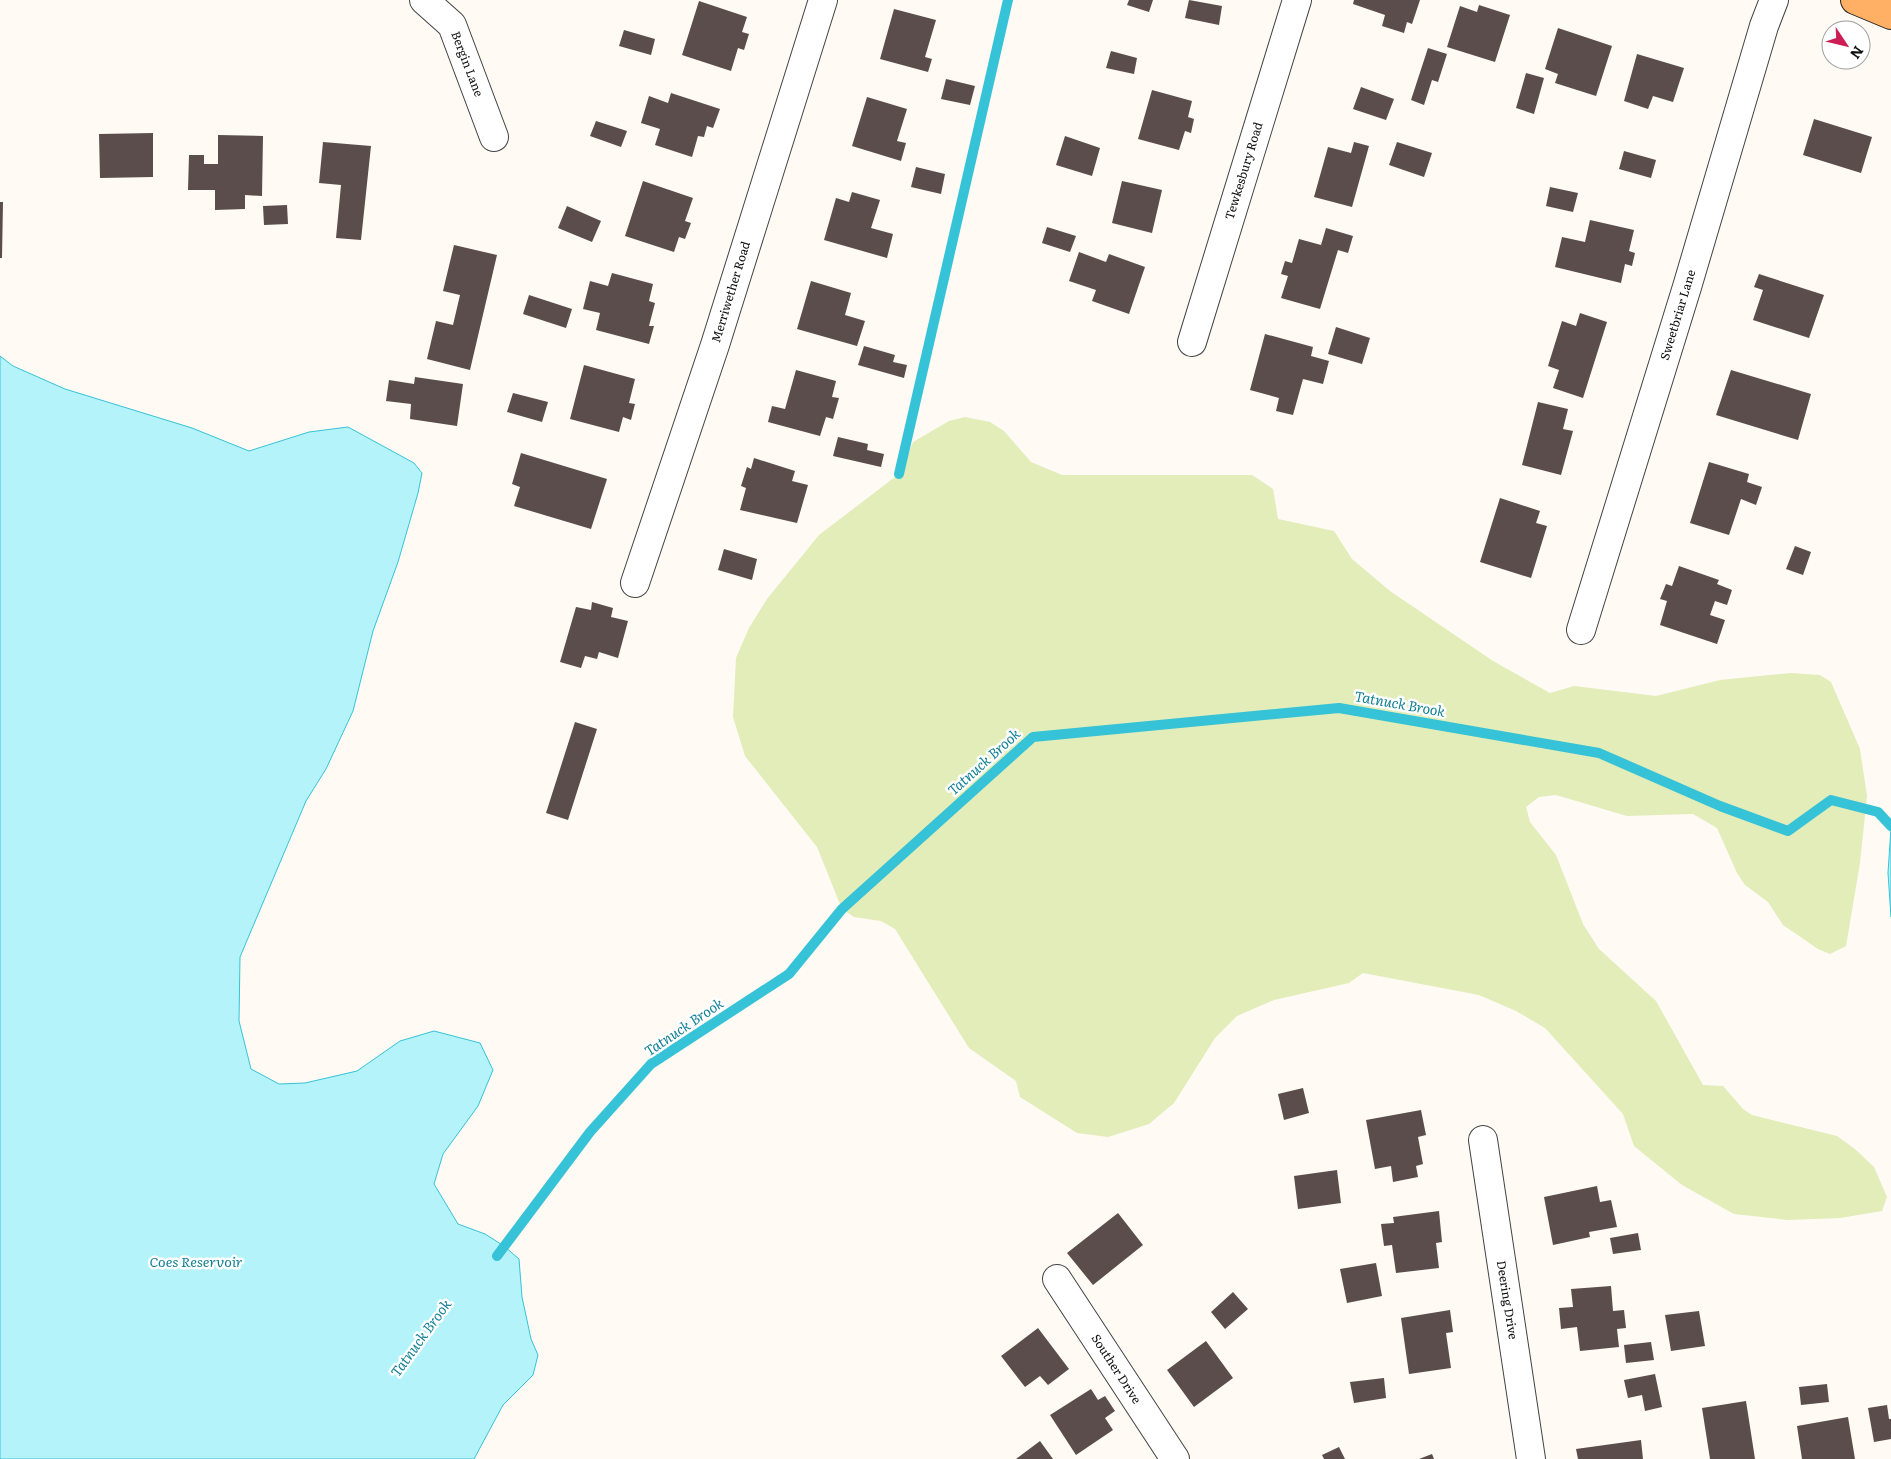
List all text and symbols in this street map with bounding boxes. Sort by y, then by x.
north arrow [1821,20,1871,70]
street label: Bergin Lane [447,28,489,99]
text: N [1846,42,1869,64]
street label: Tewkesbury Road [1220,119,1267,222]
street label: Merriwether Road [706,238,754,345]
street label: Sweetbriar Lane [1655,267,1699,362]
water label: Tatnuck Brook [1353,685,1447,721]
water label: Tatnuck Brook [943,723,1024,799]
water label: Tatnuck Brook [640,992,727,1060]
water label: Coes Reservoir [149,1251,243,1271]
street label: Deering Drive [1493,1259,1523,1341]
water label: Tatnuck Brook [385,1294,455,1380]
street label: Souther Drive [1088,1330,1146,1407]

